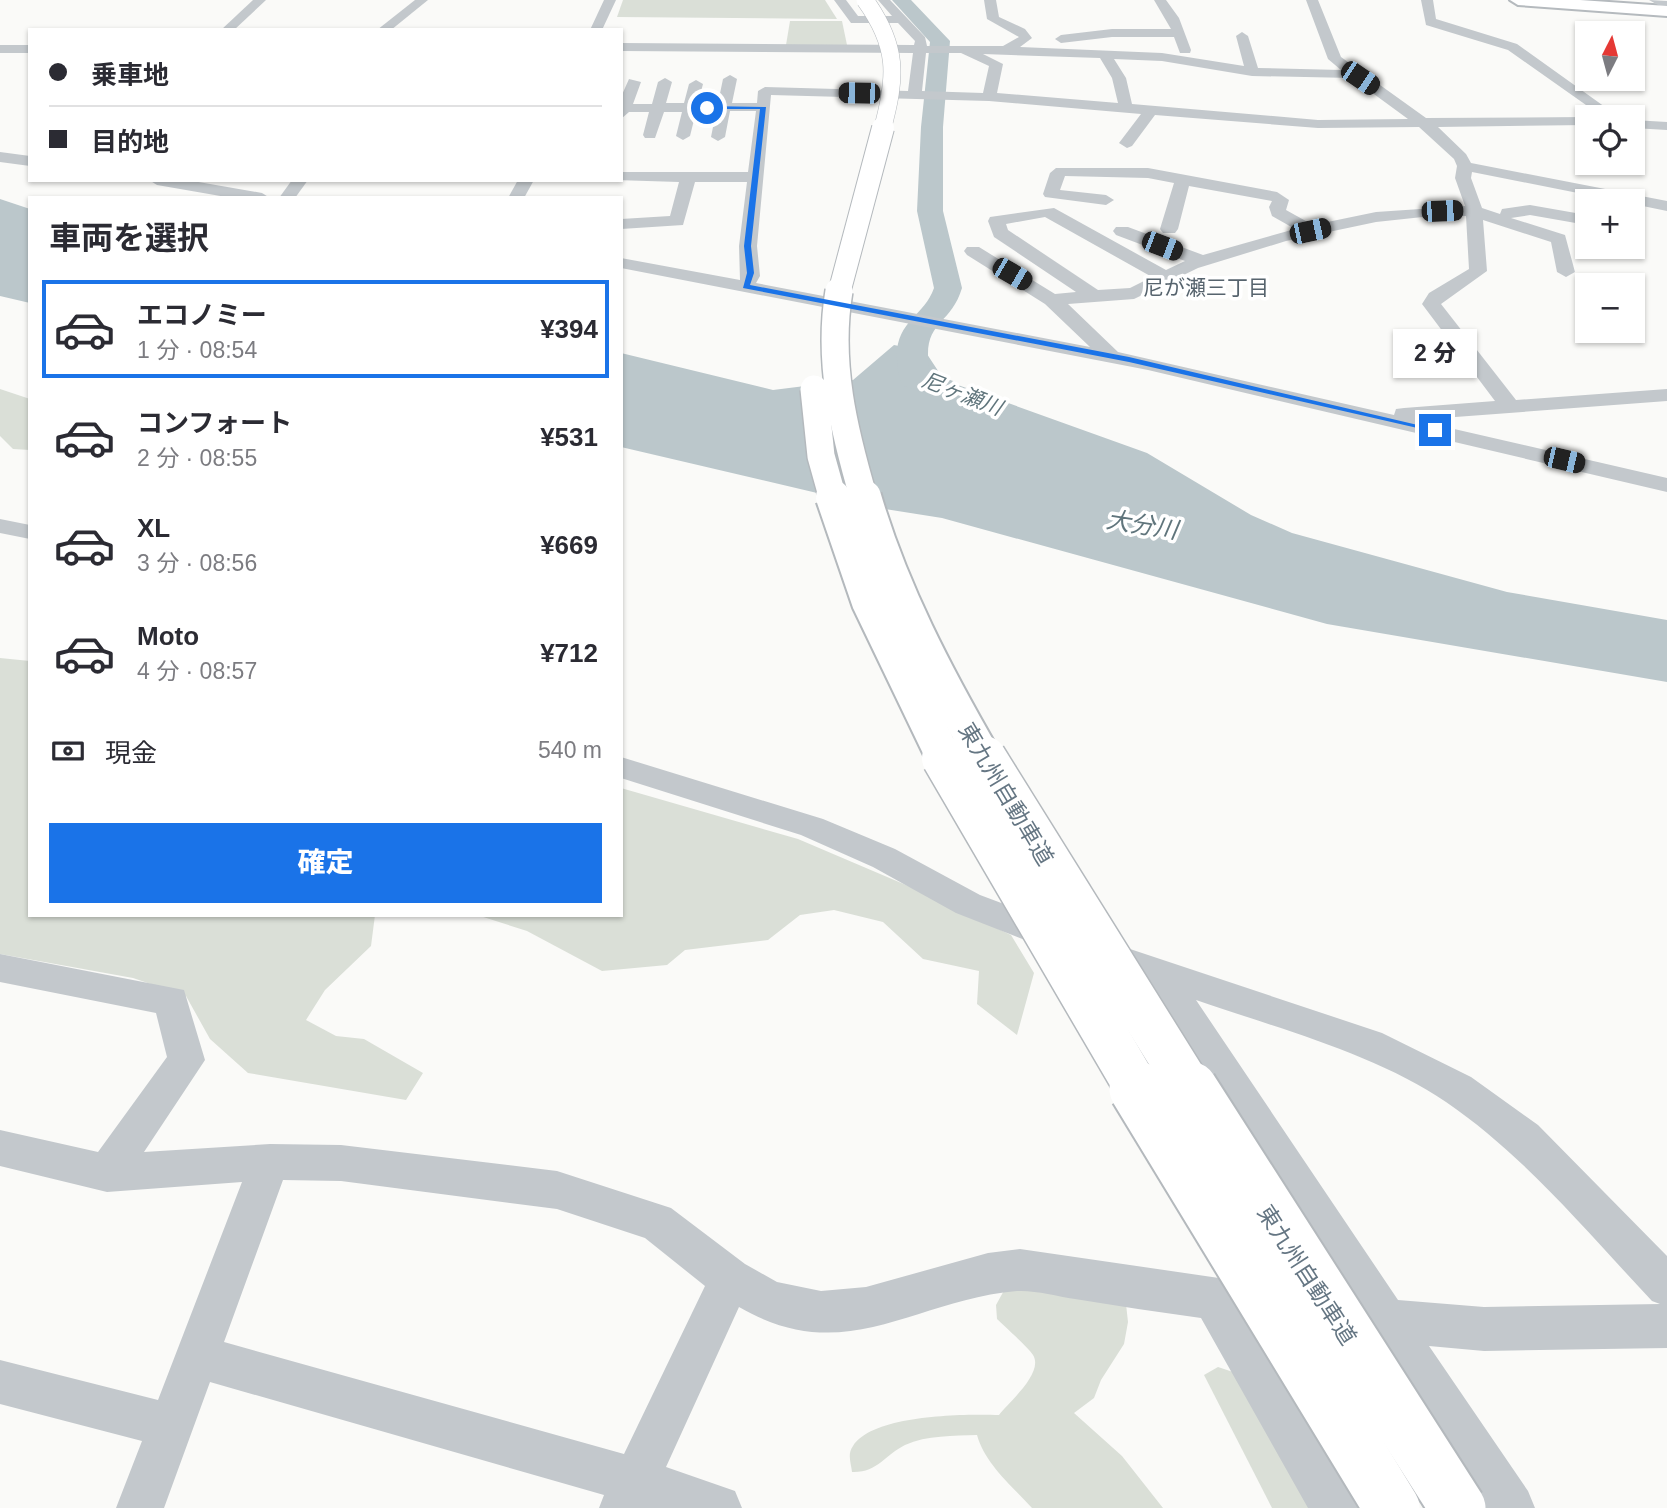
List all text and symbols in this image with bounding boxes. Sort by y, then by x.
north arrow [1575,21,1645,91]
map controls [1575,21,1645,343]
car [1337,58,1384,98]
text: 乗車地 [91,60,169,90]
car [838,82,881,104]
route start [691,92,723,124]
button: locate [1575,105,1645,175]
text: 目的地 [91,127,169,157]
button: + [1575,189,1645,259]
car [1421,200,1464,222]
car [1288,216,1333,246]
text: 車両を選択 [49,220,209,256]
car [1139,229,1186,263]
car [989,254,1036,294]
button: − [1575,273,1645,343]
district label: 尼が瀬三丁目 [1143,276,1269,299]
icon: car [53,298,116,361]
text: エコノミー [137,300,267,330]
text: ¥394 [540,314,598,344]
callout: 2 分 [1393,328,1477,378]
text: 1 分 · 08:54 [137,337,257,363]
text: 2 分 [1414,340,1456,366]
water label: 尼ヶ瀬川 [919,368,1007,420]
icon: car [53,406,116,469]
text: コンフォート [137,408,292,438]
route end [1419,414,1451,446]
text: ¥531 [540,422,598,452]
text: 2 分 · 08:55 [137,445,257,471]
car [1542,445,1587,475]
water label: 大分川 [1104,506,1183,544]
text: XL [137,513,170,543]
icon: car [53,514,116,577]
text: ¥669 [540,530,598,560]
text: 3 分 · 08:56 [137,550,257,576]
text: Moto [137,621,199,651]
icon: car [53,622,116,685]
text: ¥712 [540,638,598,668]
text: 4 分 · 08:57 [137,658,257,684]
street label: 東九州自動車道 [953,718,1059,870]
icon: cash [49,732,87,770]
text: 540 m [538,737,602,763]
text: 現金 [105,738,157,768]
button: 確定 [49,823,602,903]
street label: 東九州自動車道 [1252,1200,1362,1350]

